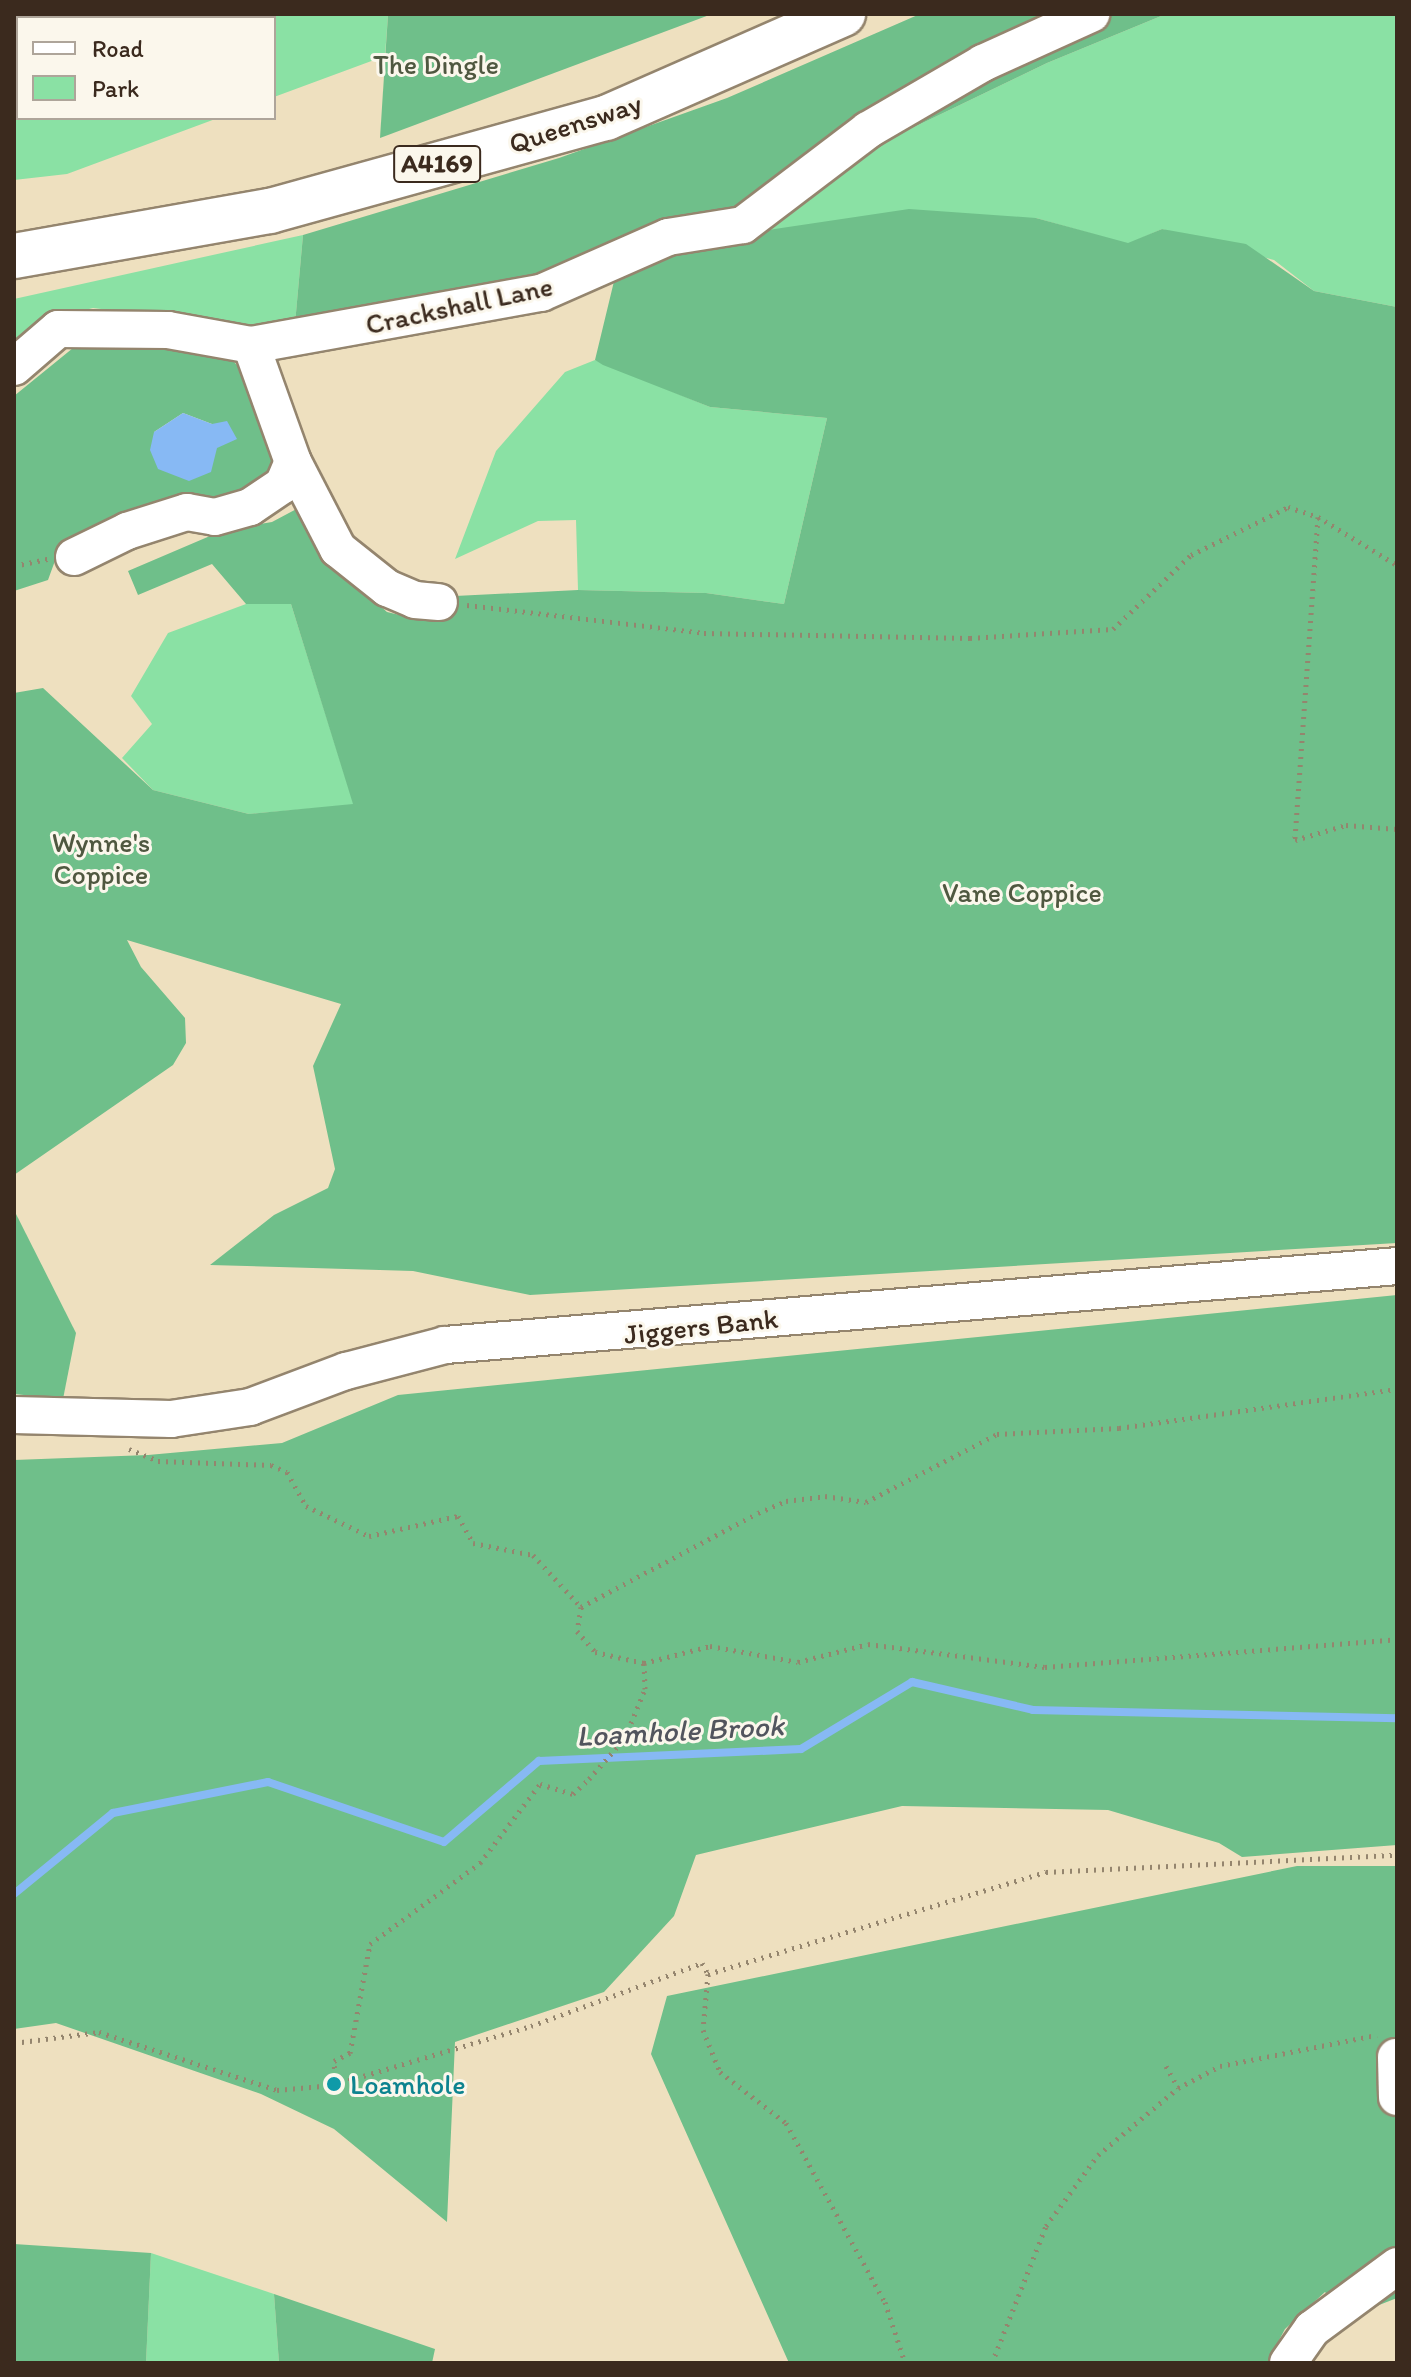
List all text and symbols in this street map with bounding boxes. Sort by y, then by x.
legend [16,16,276,120]
text: Road [92,34,144,63]
park label: The Dingle [372,47,500,81]
text: Park [92,74,139,103]
street label: Queensway [504,86,646,160]
road number: A4169 [393,142,481,186]
street label: Crackshall Lane [362,269,556,341]
park label: Wynne's Coppice [52,825,150,891]
park label: Vane Coppice [942,875,1102,909]
street label: Jiggers Bank [622,1301,780,1351]
water label: Loamhole Brook [575,1708,785,1754]
place label: Loamhole [350,2067,466,2101]
marker: Loamhole [325,2075,343,2093]

